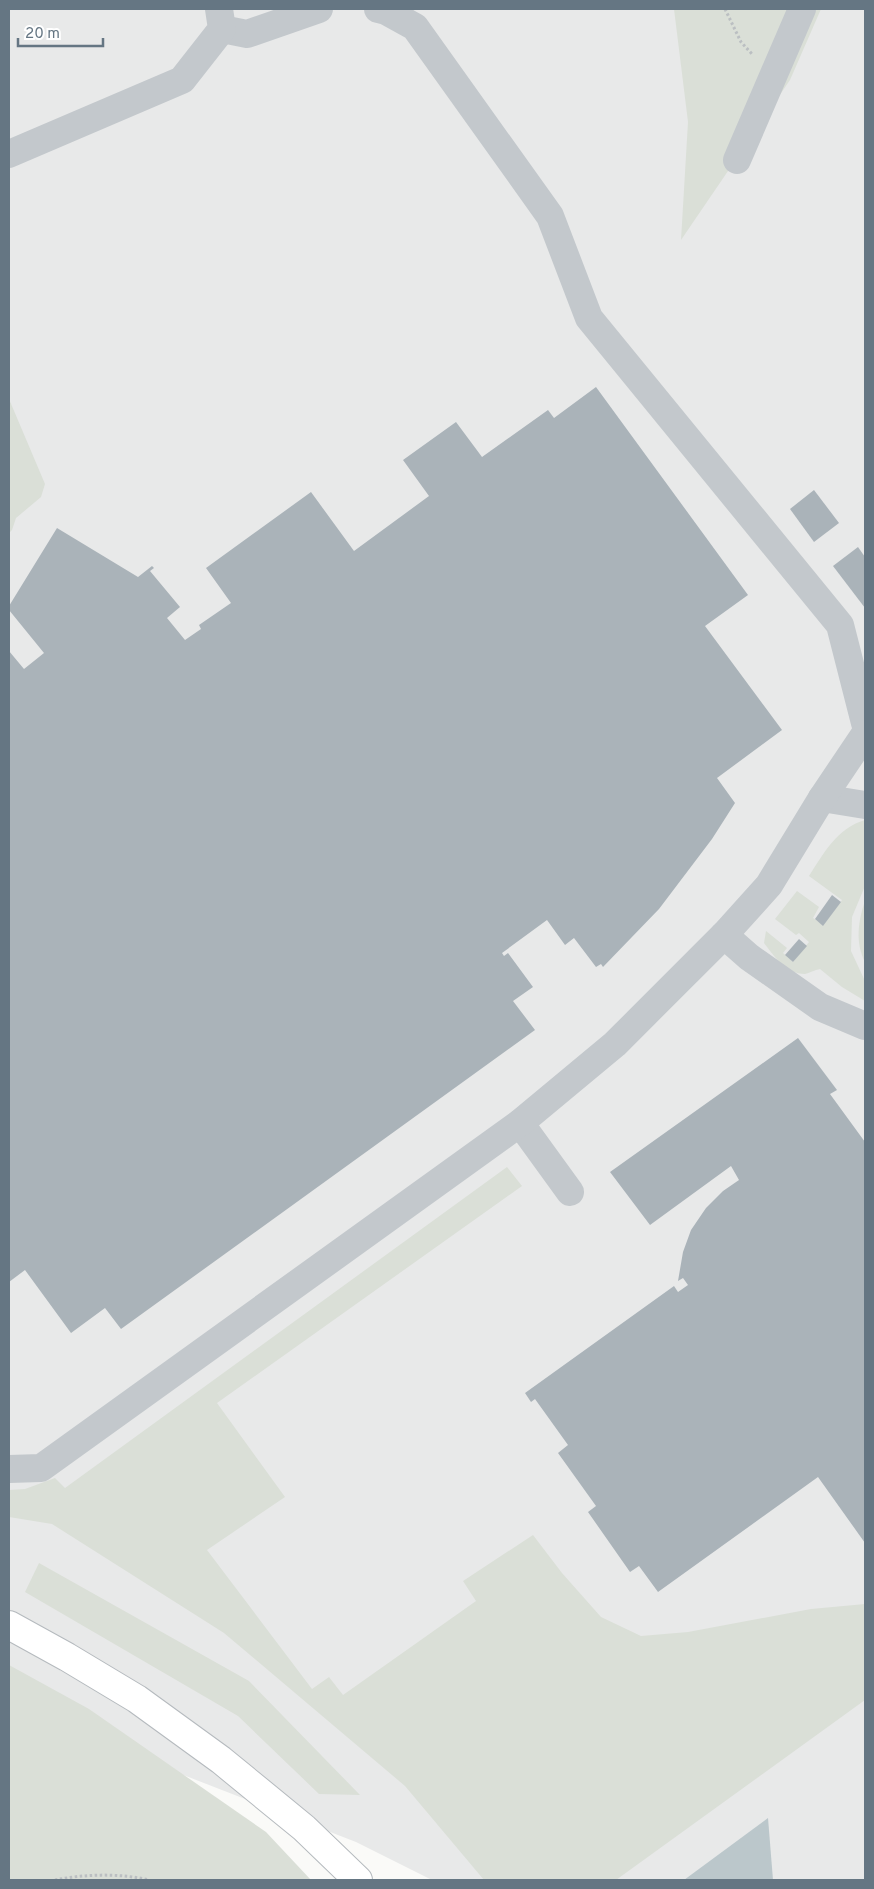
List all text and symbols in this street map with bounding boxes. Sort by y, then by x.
scale bar [18,15,102,47]
text: 20 m [25,25,60,44]

